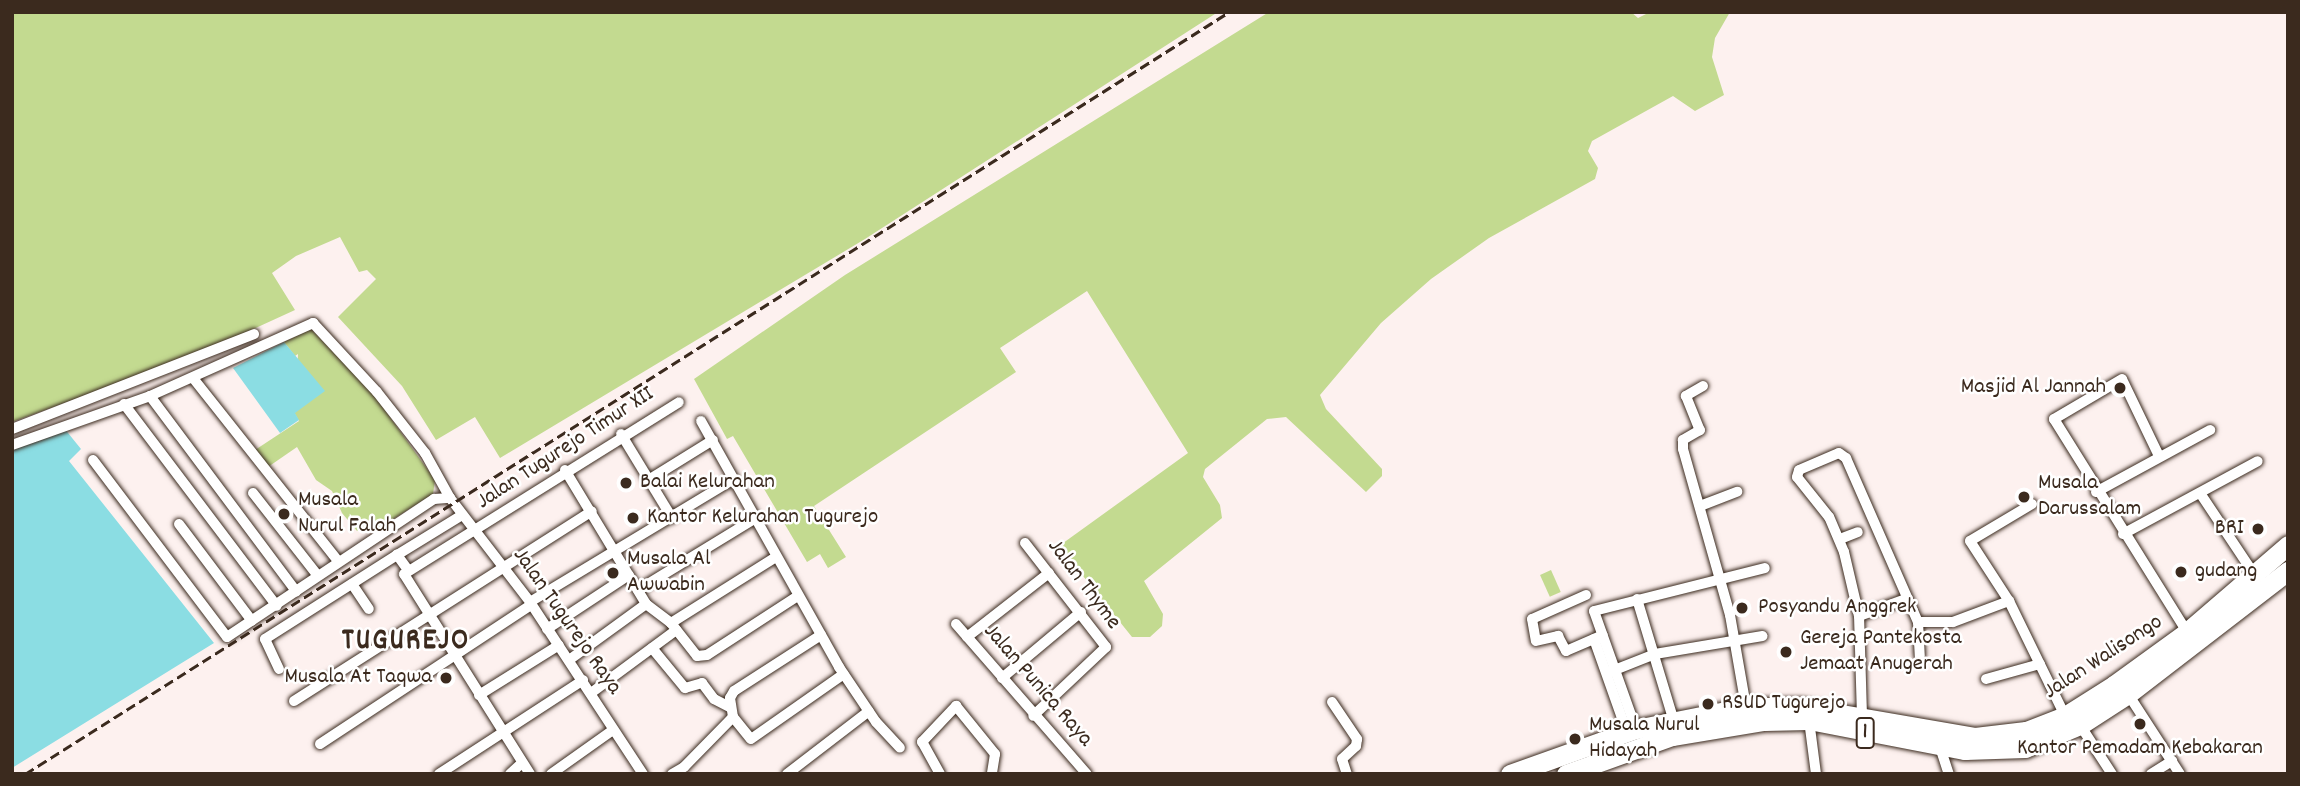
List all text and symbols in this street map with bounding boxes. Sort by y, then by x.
place label: Masjid Al Jannah [1961,374,2106,402]
marker: Masjid Al Jannah [2112,380,2128,396]
street label: Jalan Tugurejo Timur XII [472,381,660,517]
place label: Balai Kelurahan [640,469,775,497]
place label: Musala Darussalam [2038,470,2141,524]
marker: Balai Kelurahan [618,475,634,491]
place label: Musala Nurul Falah [298,487,396,541]
marker: Musala Darussalam [2016,489,2032,505]
place label: Kantor Kelurahan Tugurejo [647,504,878,532]
marker: Musala Nurul Falah [276,506,292,522]
marker: Kantor Kelurahan Tugurejo [625,510,641,526]
place label: BRI [2215,515,2244,543]
marker: BRI [2250,521,2266,537]
street label: Jalan Thyme [1040,534,1126,636]
street label: Jalan Tugurejo Raya [505,543,627,701]
place label: Musala Al Awwabin [627,546,710,600]
place label: gudang [2195,558,2257,586]
marker: gudang [2173,564,2189,580]
marker: Musala Al Awwabin [605,565,621,581]
place label: Posyandu Anggrek [1758,594,1916,622]
marker: Posyandu Anggrek [1732,598,1752,618]
street label: Jalan Walisongo [2040,609,2168,707]
street label: Jalan Punica Raya [976,619,1098,753]
district label: TUGUREJO [343,625,469,661]
place label: Gereja Pantekosta Jemaat Anugerah [1800,625,1962,679]
marker: Gereja Pantekosta Jemaat Anugerah [1778,644,1794,660]
place label: Musala At Taqwa [284,664,432,692]
marker: Musala At Taqwa [438,670,454,686]
place label: RSUD Tugurejo [1722,690,1846,718]
marker: RSUD Tugurejo [1700,696,1716,712]
place label: Musala Nurul Hidayah [1589,712,1700,766]
road number: 1 [1854,716,1876,750]
marker: Kantor Pemadam Kebakaran [2132,716,2148,732]
marker: Musala Nurul Hidayah [1567,731,1583,747]
place label: Kantor Pemadam Kebakaran [2017,735,2263,763]

